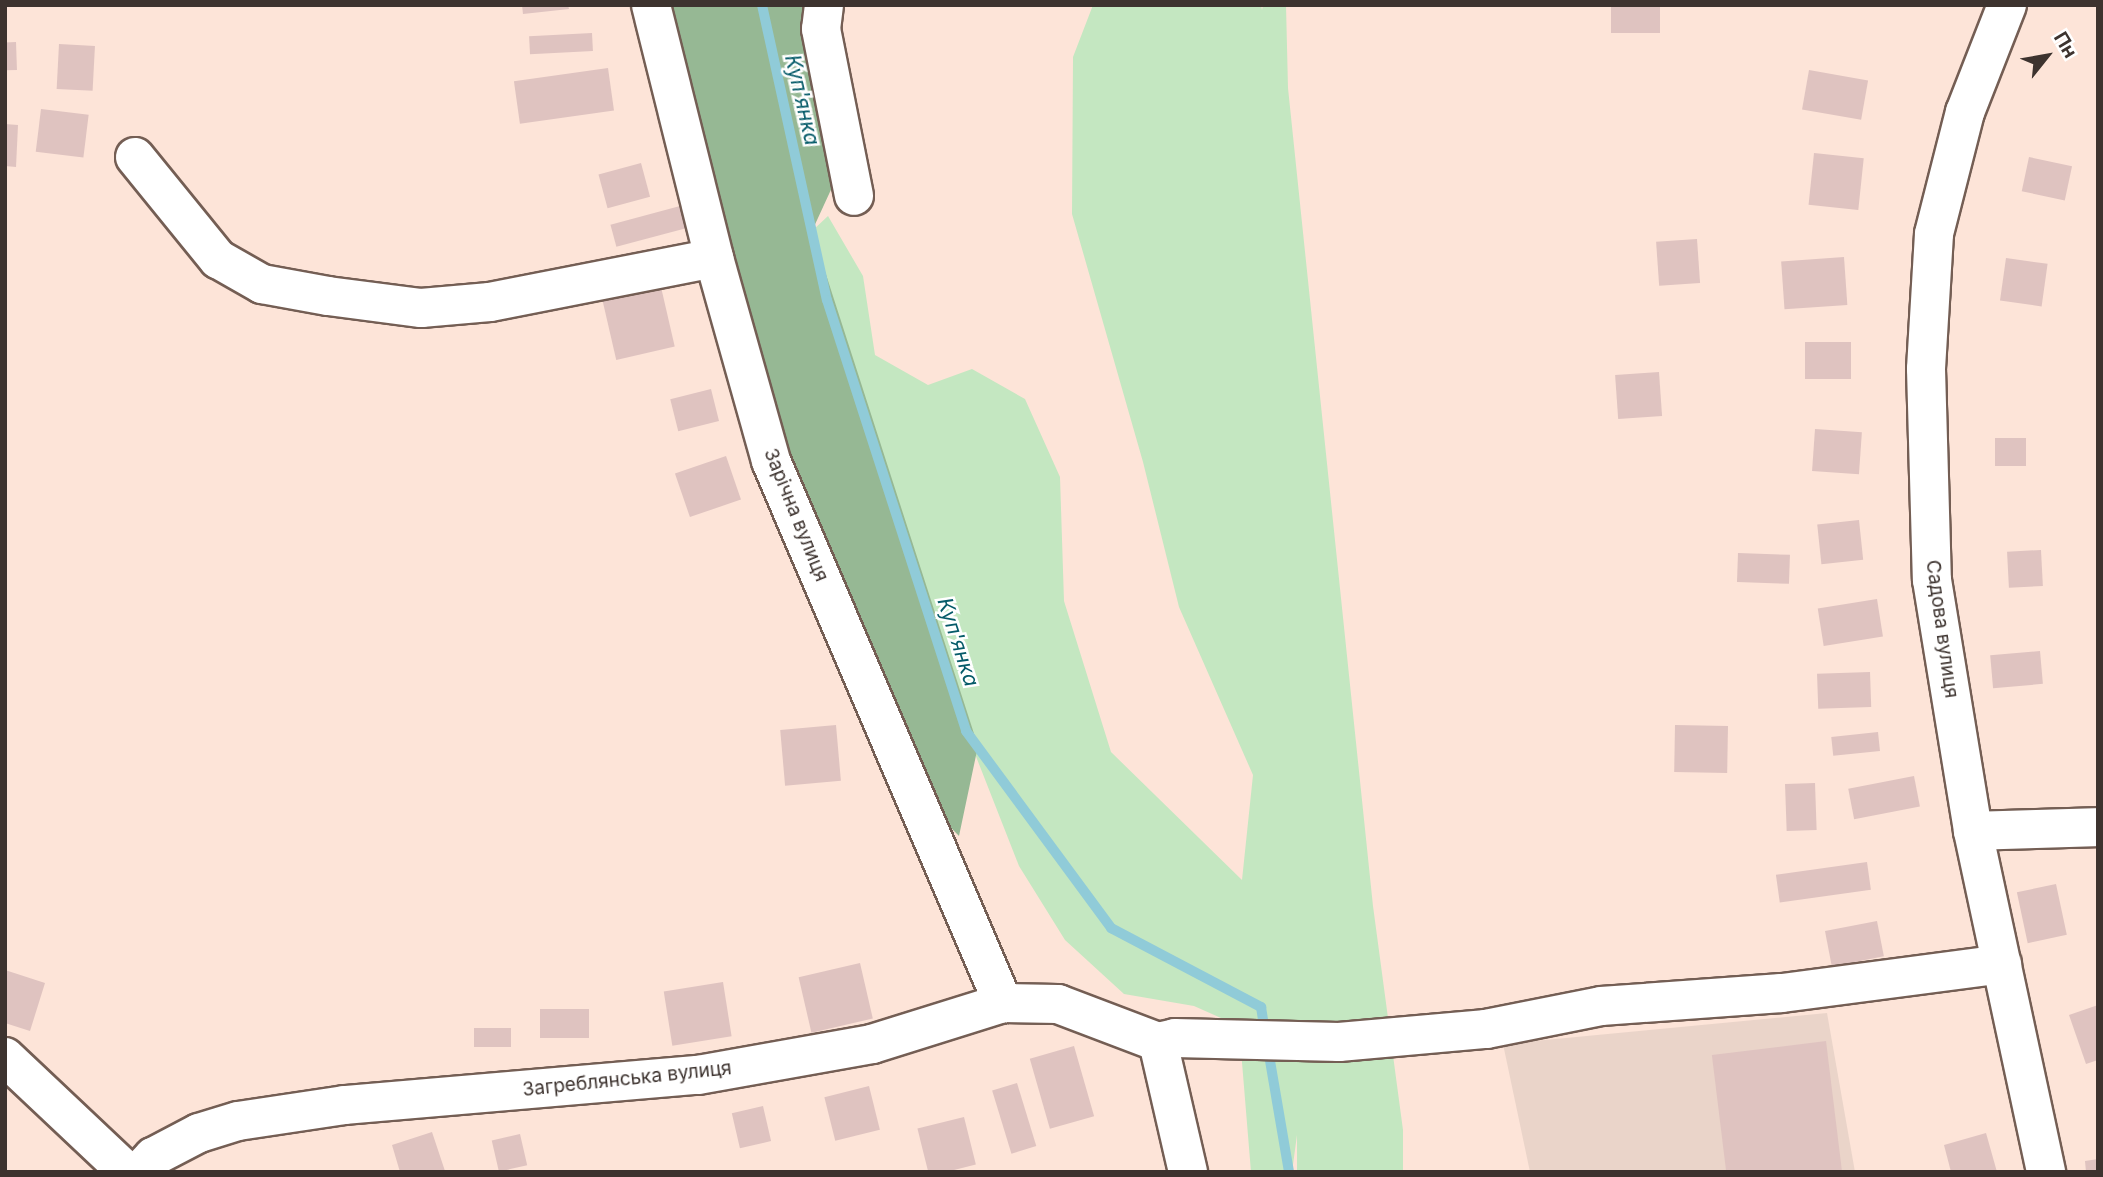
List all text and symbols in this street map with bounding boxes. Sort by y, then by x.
north arrow [2012,21,2082,91]
text: Пн [2049,28,2082,62]
water label: Куп'янка [779,52,825,148]
street label: Зарічна вулиця [759,445,833,585]
street label: Садова вулиця [1921,558,1963,700]
water label: Куп'янка [932,594,984,690]
street label: Загреблянська вулиця [521,1057,733,1101]

